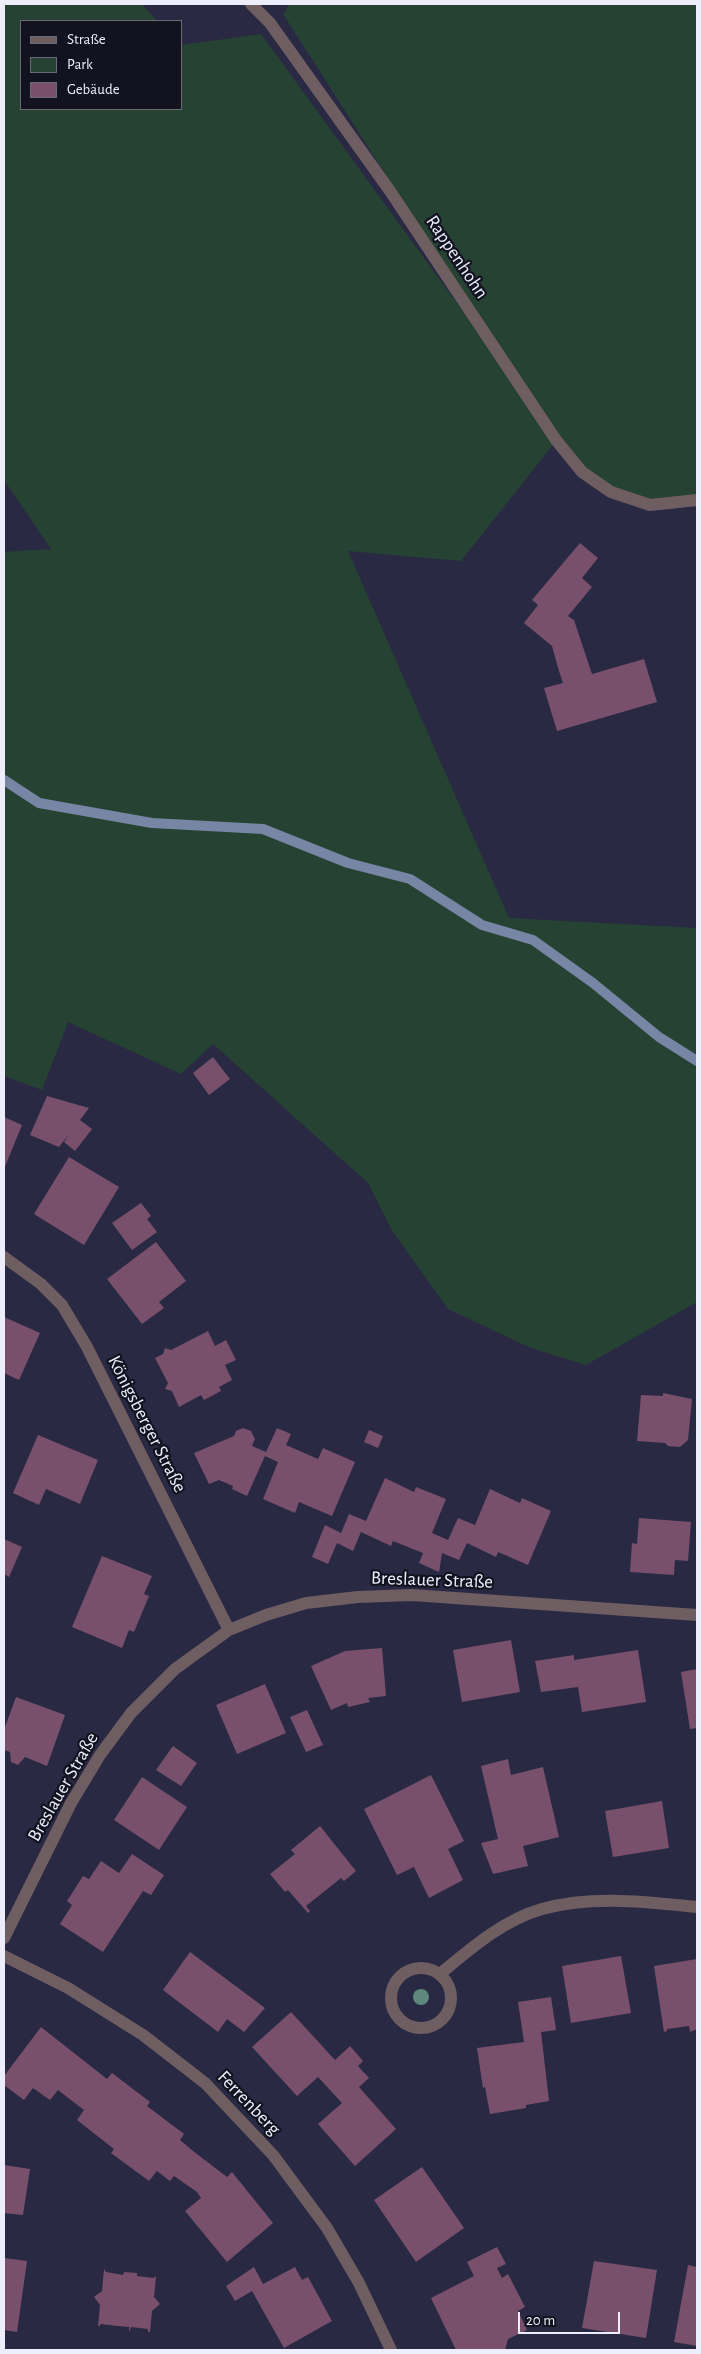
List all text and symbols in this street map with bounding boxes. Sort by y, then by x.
legend [20,20,182,110]
text: Straße [67,32,106,47]
text: Park [67,57,93,72]
text: Gebäude [67,82,120,97]
street label: Rappenhohn [421,211,493,303]
street label: Königsberger Straße [103,1352,191,1496]
street label: Breslauer Straße [371,1566,493,1594]
street label: Breslauer Straße [23,1728,103,1846]
street label: Ferrenberg [213,2066,285,2140]
scale bar [521,2302,624,2334]
text: 20 m [526,2313,555,2328]

